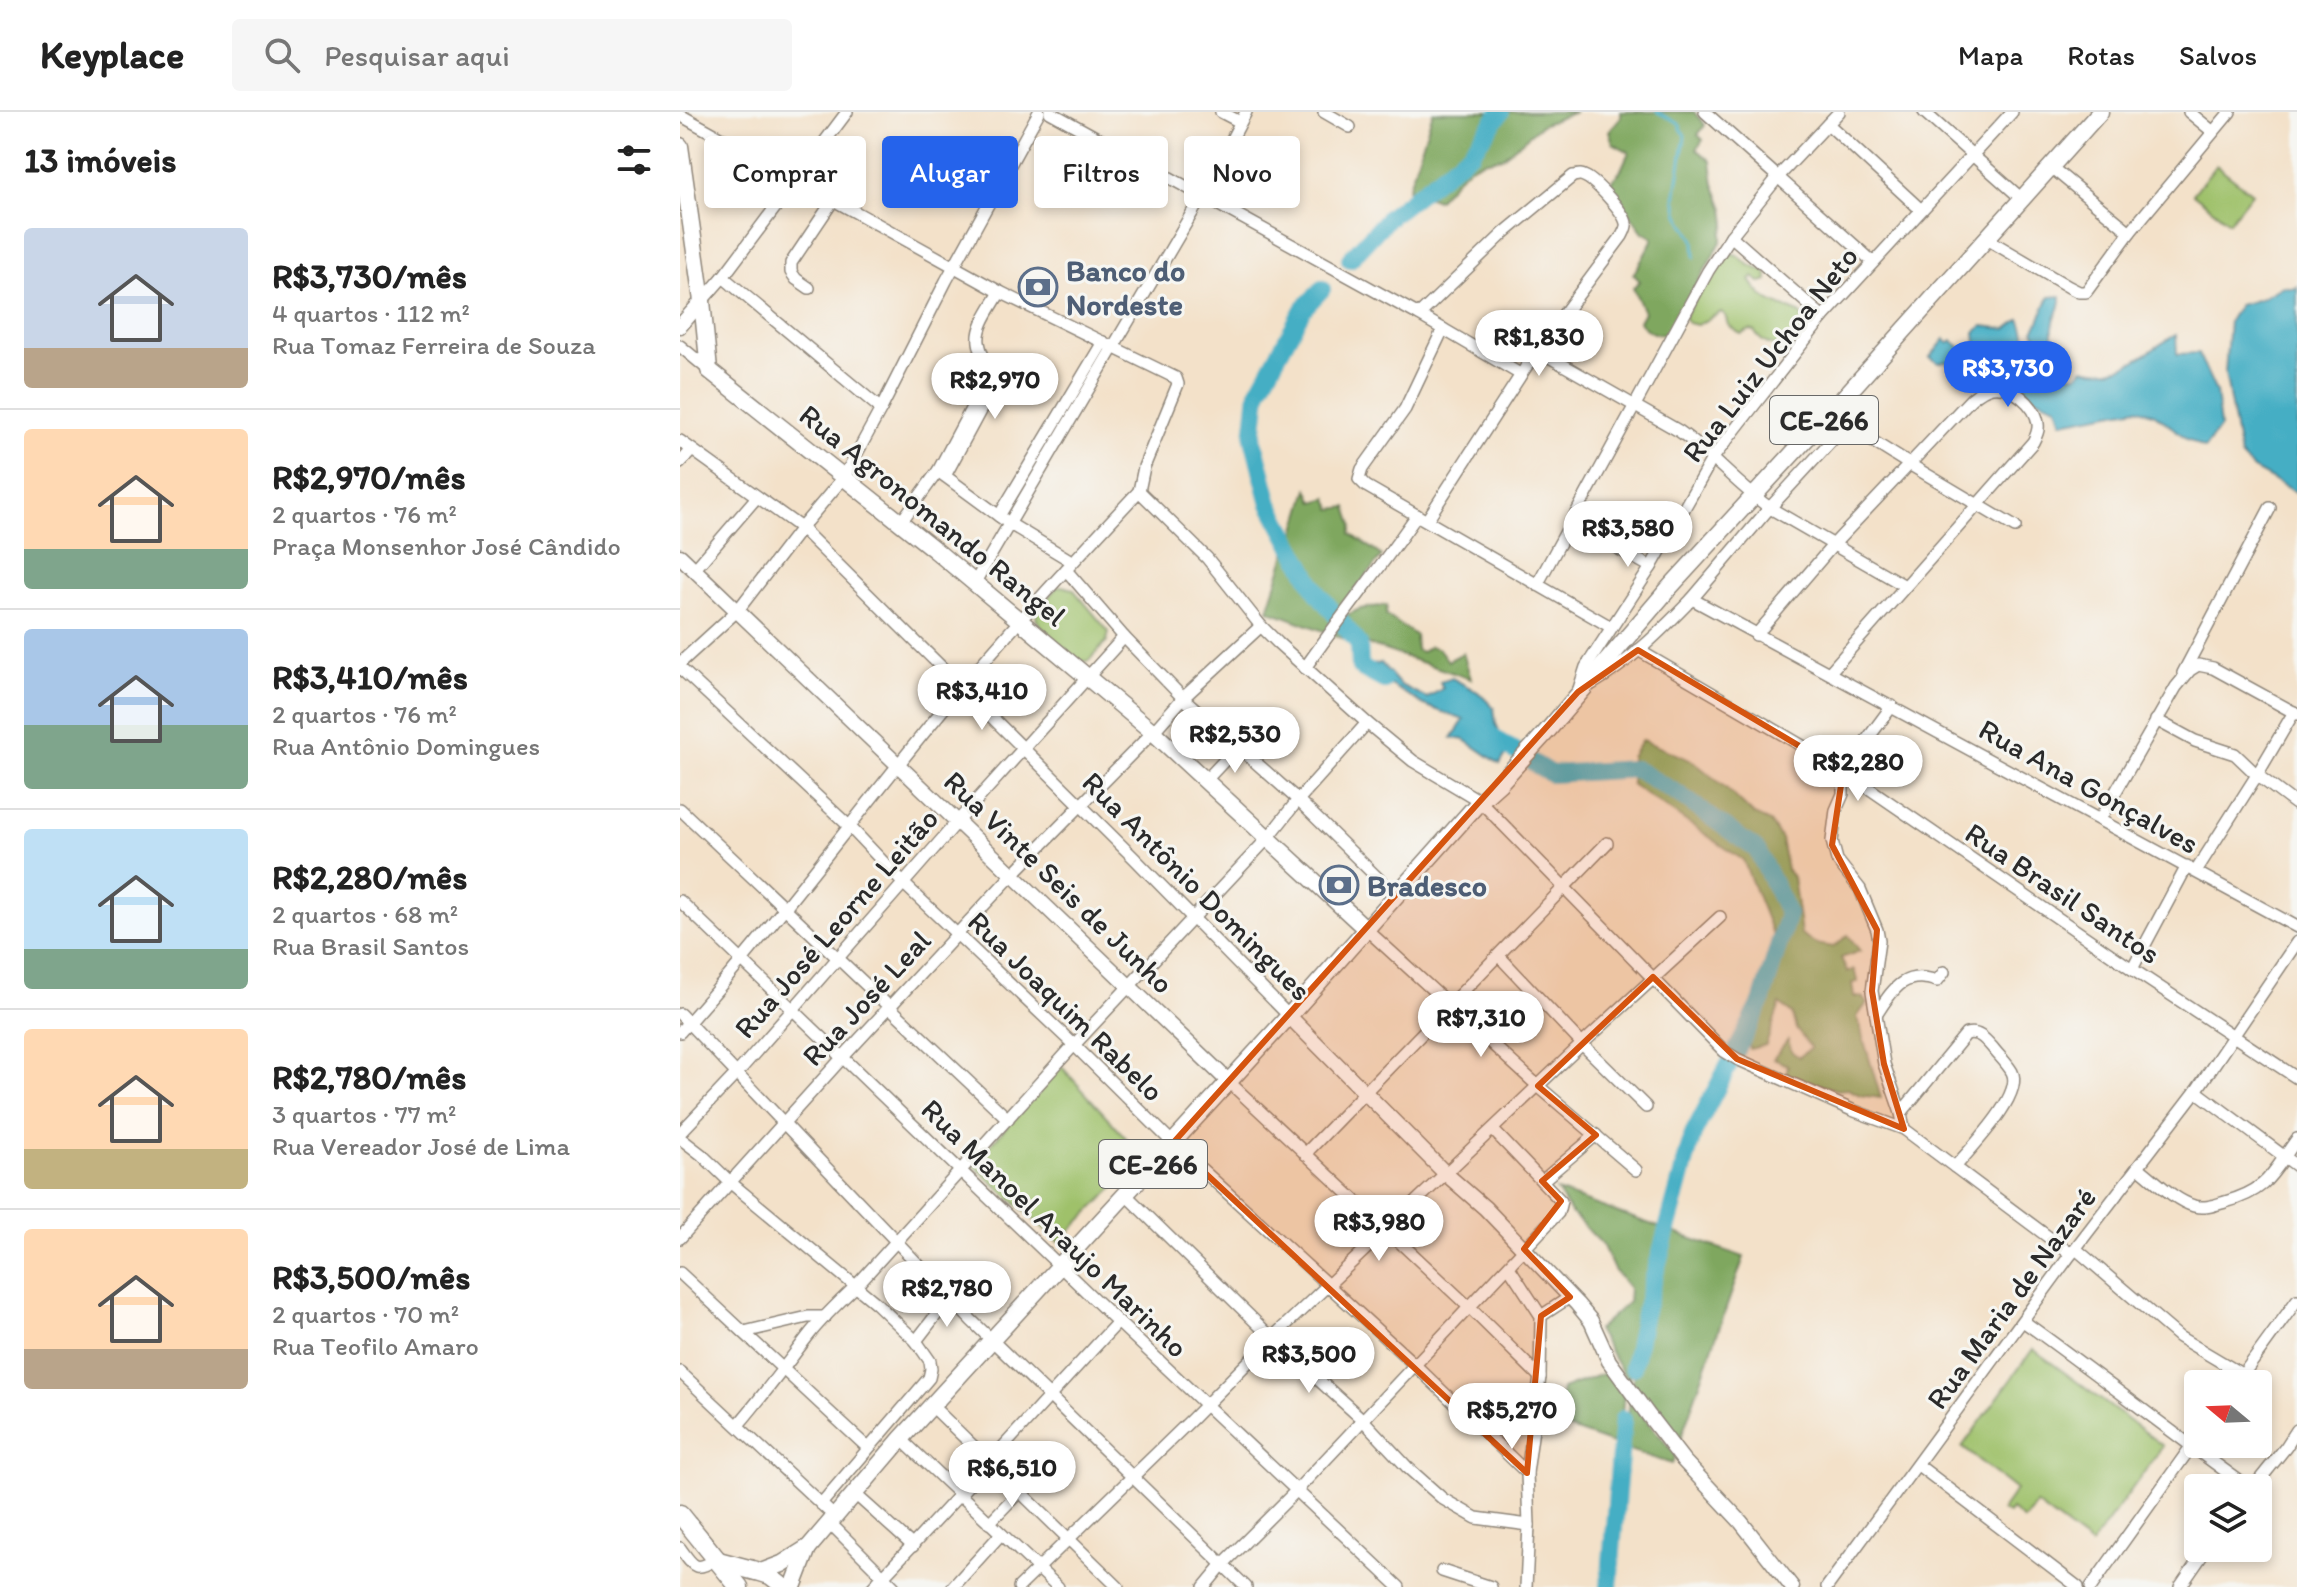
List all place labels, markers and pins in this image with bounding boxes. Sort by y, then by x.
place label: Banco do Nordeste [1066,252,1185,323]
bank icon: Banco do Nordeste [1017,266,1059,308]
pin: R$1,830 [1465,310,1613,378]
pin: R$3,730 [1934,341,2082,409]
pin: R$2,970 [921,353,1069,421]
pin: R$3,580 [1554,501,1702,569]
pin: R$3,410 [908,664,1056,732]
pin: R$2,530 [1161,707,1309,775]
pin: R$2,280 [1784,735,1932,803]
bank icon: Bradesco [1318,864,1360,906]
place label: Bradesco [1367,867,1487,904]
pin: R$7,310 [1407,991,1555,1059]
pin: R$3,980 [1305,1195,1453,1263]
pin: R$2,780 [873,1261,1021,1329]
pin: R$3,500 [1235,1327,1383,1395]
pin: R$5,270 [1438,1383,1586,1451]
pin: R$6,510 [938,1441,1086,1509]

